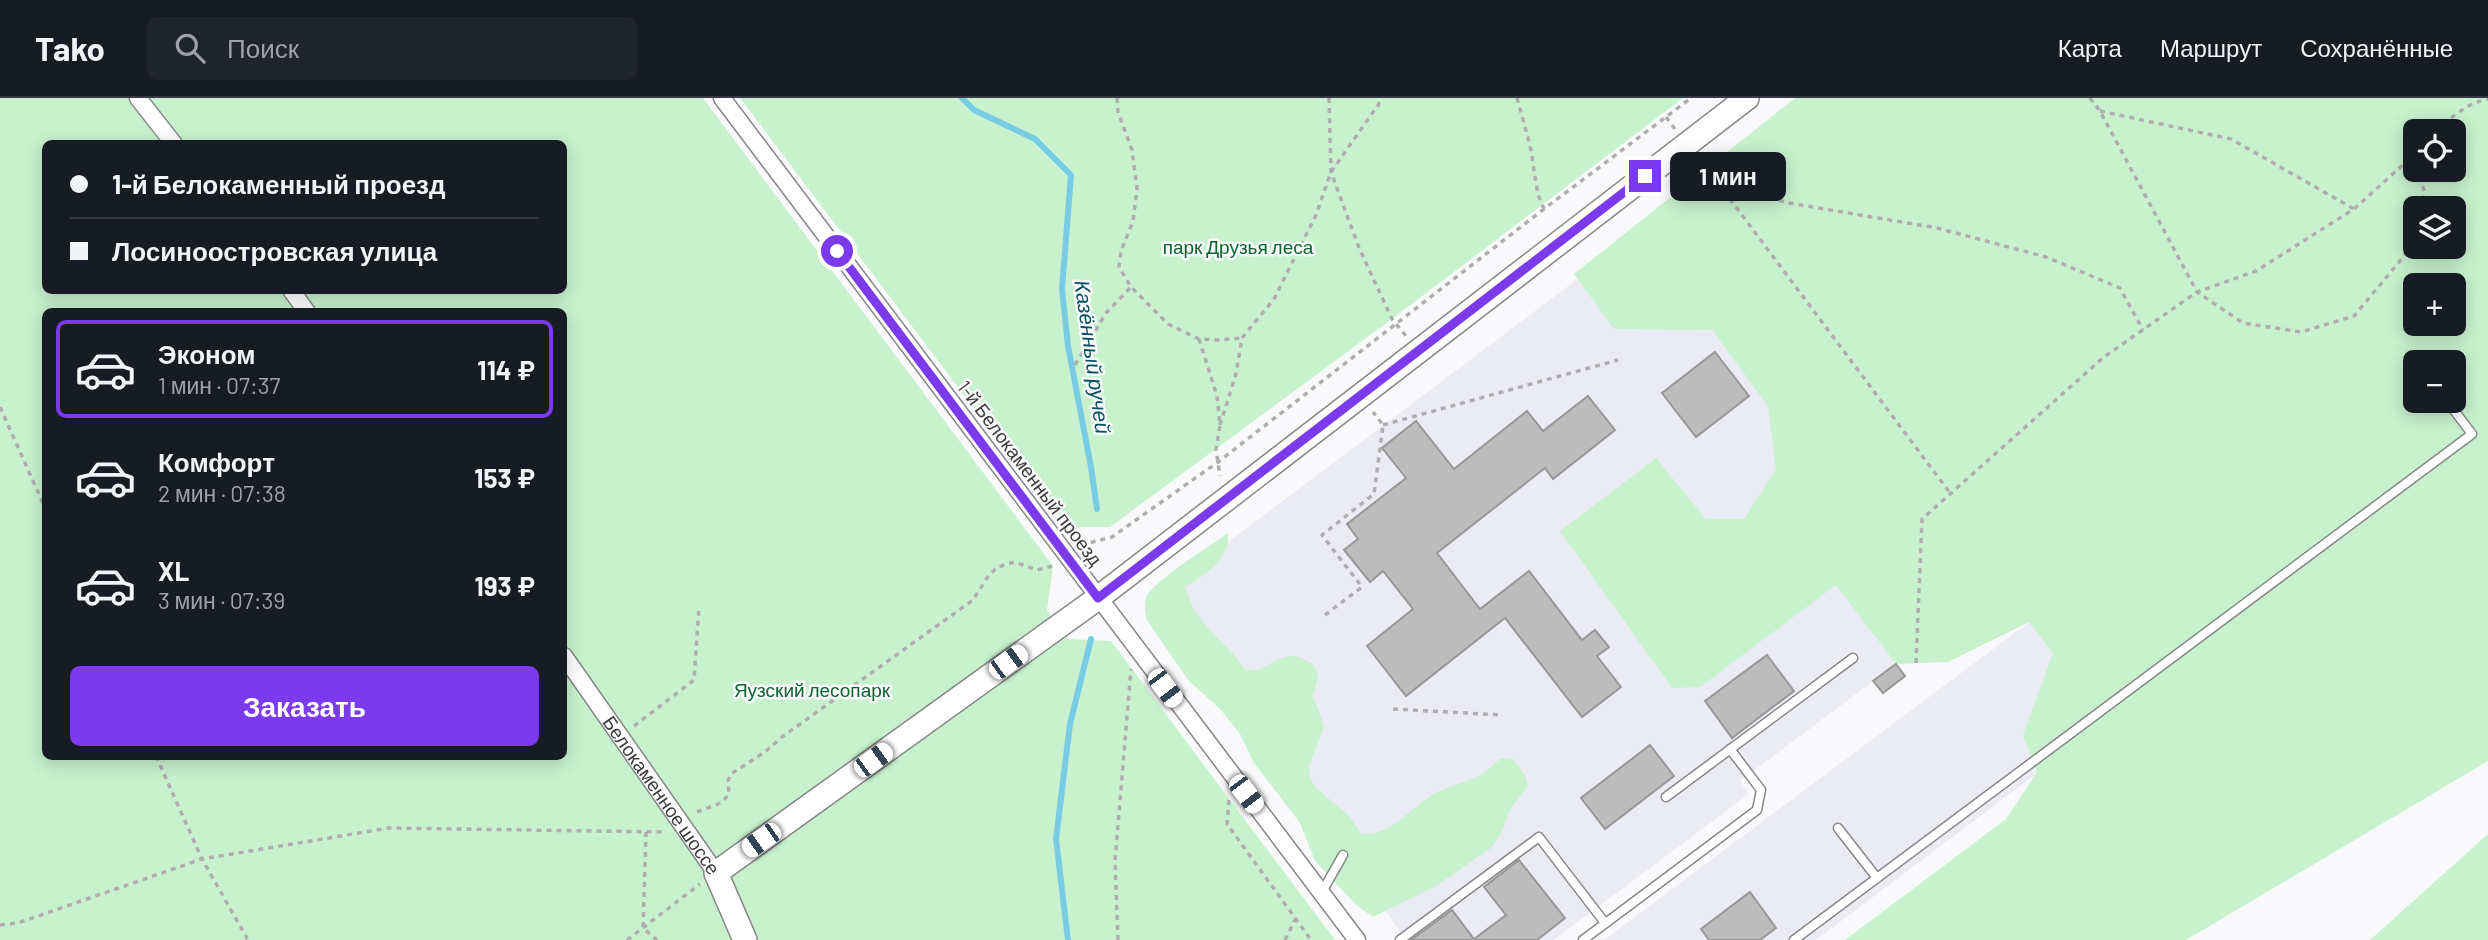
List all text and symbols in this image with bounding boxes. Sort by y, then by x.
search box [147,17,637,80]
text: Tako [35,28,105,68]
icon: search [171,29,209,67]
text: Поиск [227,32,299,63]
text: Карта [2058,33,2122,62]
text: Маршрут [2160,33,2262,62]
text: Сохранённые [2300,33,2453,62]
map controls [2403,119,2466,413]
button: locate [2403,119,2466,182]
callout: 1 мин [1670,152,1785,200]
route end [1629,160,1661,192]
text: 1 мин [1699,162,1757,190]
text: 1-й Белокаменный проезд [112,168,446,199]
button: layers [2403,196,2466,259]
text: Лосиноостровская улица [112,235,437,266]
route start [821,235,853,267]
park label: парк Друзья леса [1163,235,1314,258]
button: + [2403,273,2466,336]
water label: Казённый ручей [1070,278,1117,436]
icon: car [74,338,137,401]
text: Эконом [158,338,256,369]
button: − [2403,350,2466,413]
text: 114 ₽ [477,354,535,385]
text: 1 мин · 07:37 [158,371,280,399]
street label: 1-й Белокаменный проезд [953,376,1108,570]
icon: car [74,446,137,509]
text: Комфорт [158,446,275,477]
text: 153 ₽ [474,462,535,493]
text: 2 мин · 07:38 [158,479,286,507]
icon: car [74,554,137,617]
text: XL [158,555,189,586]
text: 193 ₽ [475,570,535,601]
text: 3 мин · 07:39 [158,586,285,614]
car [985,641,1032,683]
car [1144,665,1187,711]
button: Заказать [70,666,539,746]
park label: Яузский лесопарк [734,678,891,701]
street label: Белокаменное шоссе [598,711,725,879]
car [850,739,897,781]
car [1225,771,1268,817]
car [738,819,785,861]

